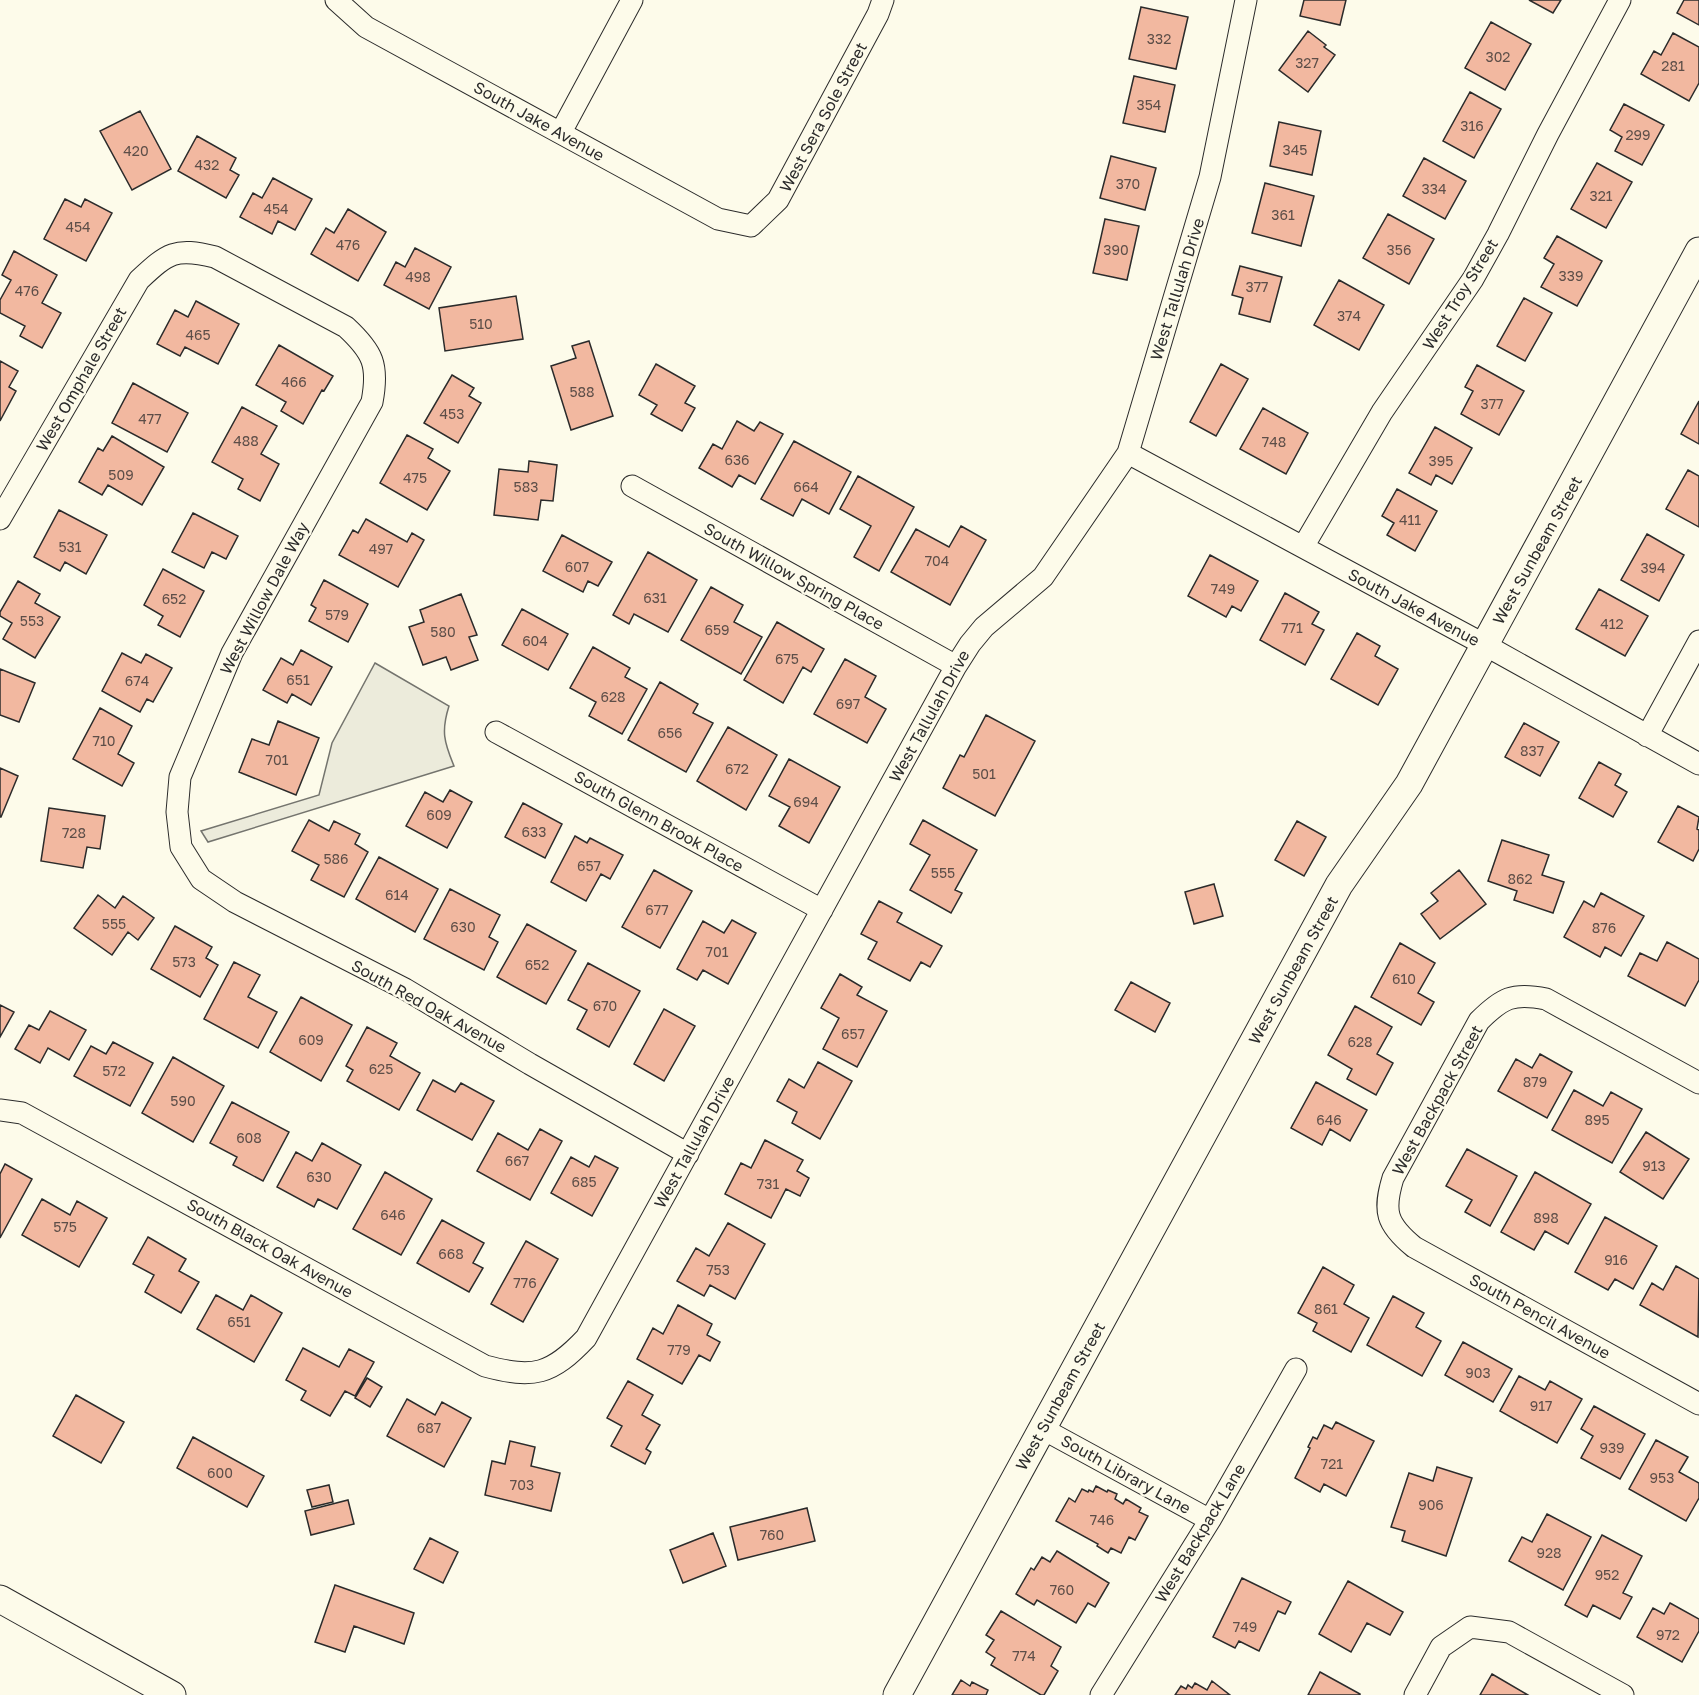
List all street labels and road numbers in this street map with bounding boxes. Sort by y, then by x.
street label: West Sera Sole Street [775,39,871,195]
street label: South Jake Avenue [470,77,608,165]
street label: West Tallulah Drive [1146,215,1208,363]
street label: West Troy Street [1418,235,1502,353]
street label: West Omphale Street [32,303,130,455]
street label: West Sunbeam Street [1488,472,1586,628]
street label: West Willow Dale Way [215,518,313,678]
street label: South Willow Spring Place [700,518,888,634]
street label: South Jake Avenue [1345,564,1483,650]
street label: West Tallulah Drive [884,646,974,786]
street label: South Glenn Brook Place [571,766,747,876]
street label: West Sunbeam Street [1244,892,1342,1048]
street label: South Red Oak Avenue [348,955,510,1057]
street label: West Backpack Street [1387,1022,1487,1178]
street label: West Tallulah Drive [649,1072,739,1212]
street label: South Black Oak Avenue [183,1194,357,1302]
street label: South Pencil Avenue [1466,1269,1614,1363]
street label: West Sunbeam Street [1011,1318,1109,1474]
street label: South Library Lane [1058,1430,1194,1518]
street label: West Backpack Lane [1151,1460,1249,1606]

